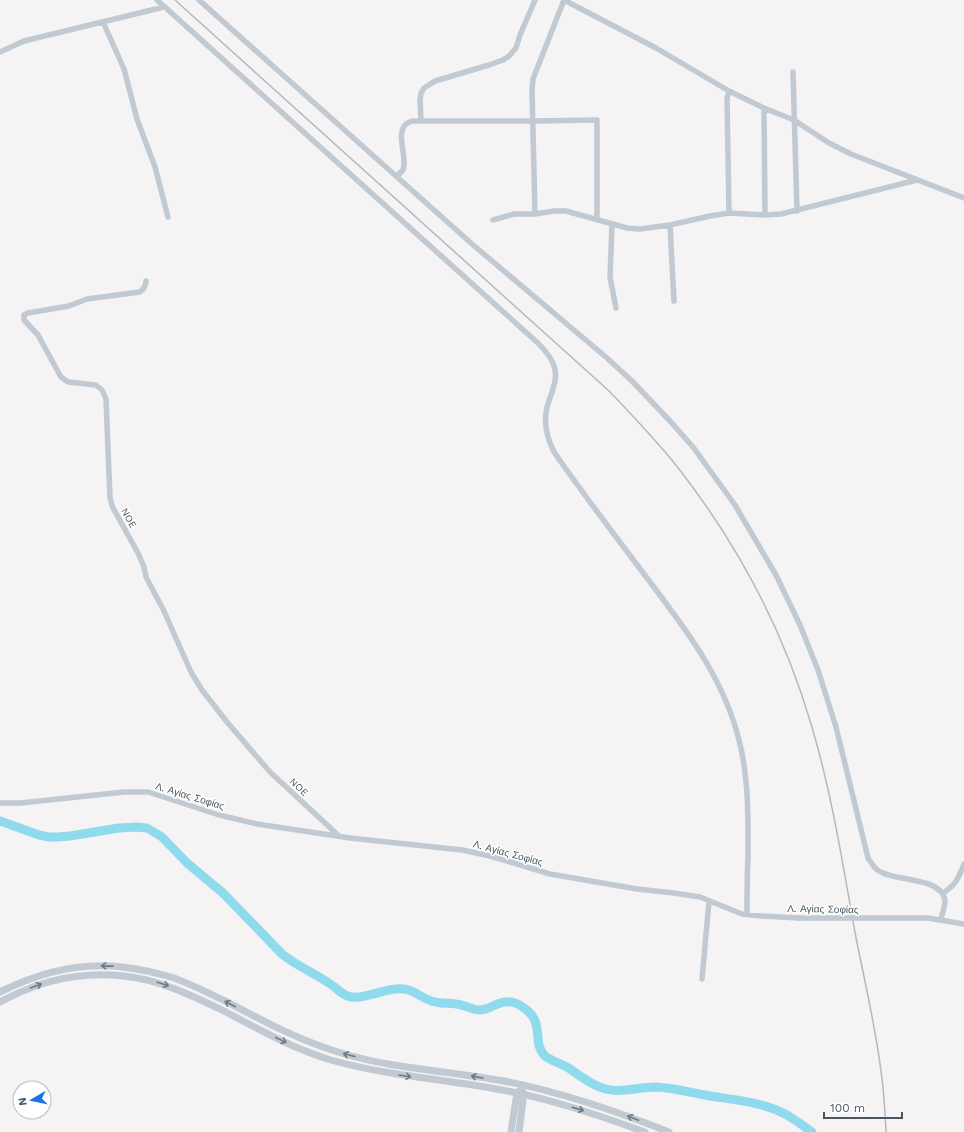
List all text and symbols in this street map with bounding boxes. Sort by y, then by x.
street label: NOE [119,506,139,530]
street label: NOE [287,776,311,798]
street label: Λ. Αγίας Σοφίας [154,780,226,812]
street label: Λ. Αγίας Σοφίας [472,838,544,868]
street label: Λ. Αγίας Σοφίας [787,903,859,915]
one-way arrow [101,962,114,970]
one-way arrow [157,981,170,988]
one-way arrow [29,982,42,989]
one-way arrow [224,1000,236,1007]
one-way arrow [274,1037,286,1044]
one-way arrow [343,1051,356,1059]
one-way arrow [398,1072,411,1080]
one-way arrow [471,1073,484,1081]
north arrow [12,1080,52,1120]
scale bar [824,1094,902,1120]
text: N [16,1096,30,1107]
text: 100 m [830,1101,865,1115]
one-way arrow [571,1106,584,1113]
one-way arrow [627,1114,639,1122]

